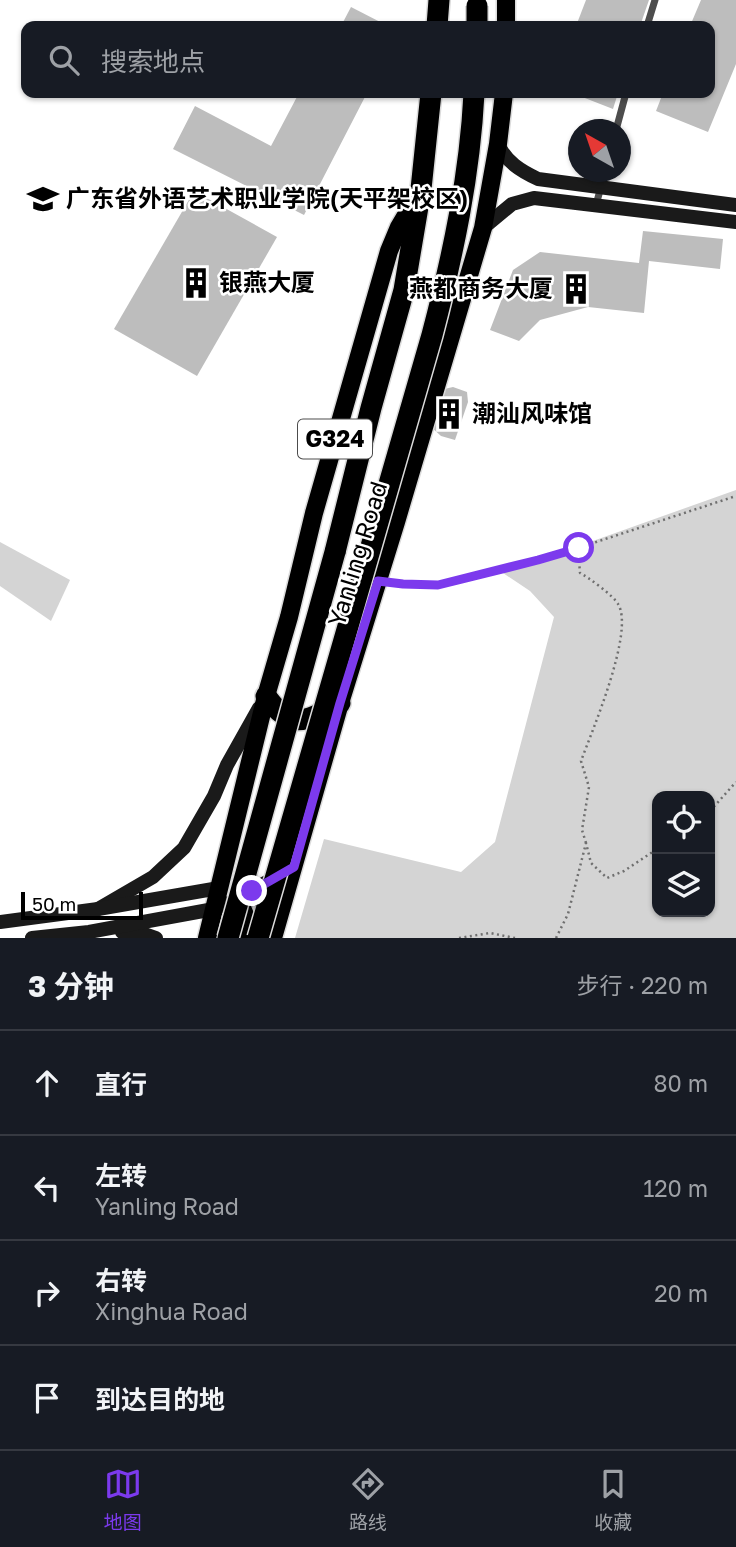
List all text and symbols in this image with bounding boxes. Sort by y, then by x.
search box [21,21,715,98]
icon: search [45,41,83,79]
text: 搜索地点 [101,46,205,77]
north arrow [568,119,631,182]
school or university icon: 广东省外语艺术职业学院(天平架校区) [26,182,60,216]
place label: 广东省外语艺术职业学院(天平架校区) [66,183,468,212]
building icon: 银燕大厦 [179,266,213,300]
place label: 银燕大厦 [219,267,315,296]
building icon: 燕都商务大厦 [559,272,593,306]
place label: 燕都商务大厦 [409,273,553,302]
building icon: 潮汕风味馆 [432,397,466,431]
place label: 潮汕风味馆 [472,398,592,427]
road number: G324 [298,420,372,458]
street label: Yanling Road [321,478,392,630]
route start [563,532,594,563]
map controls [652,791,715,917]
button: locate [652,791,715,854]
button: layers [652,854,715,917]
route end [236,875,267,906]
scale bar [21,889,144,921]
text: 50 m [32,892,76,915]
text: 3 分钟 [28,968,114,1004]
text: 步行 · 220 m [577,971,708,999]
icon: ahead [28,1064,66,1102]
text: 直行 [95,1069,147,1100]
text: 80 m [654,1069,708,1097]
text: 左转 [95,1160,147,1191]
icon: left [28,1169,66,1207]
text: 120 m [643,1174,708,1202]
text: Yanling Road [95,1192,239,1220]
text: 右转 [95,1265,147,1296]
icon: right [28,1274,66,1312]
text: 20 m [654,1279,708,1307]
text: Xinghua Road [95,1297,248,1325]
icon: arrive [28,1379,66,1417]
text: 到达目的地 [95,1384,225,1415]
tab: 地图 [104,1465,142,1534]
tab: 路线 [349,1465,387,1534]
tab: 收藏 [594,1465,632,1534]

